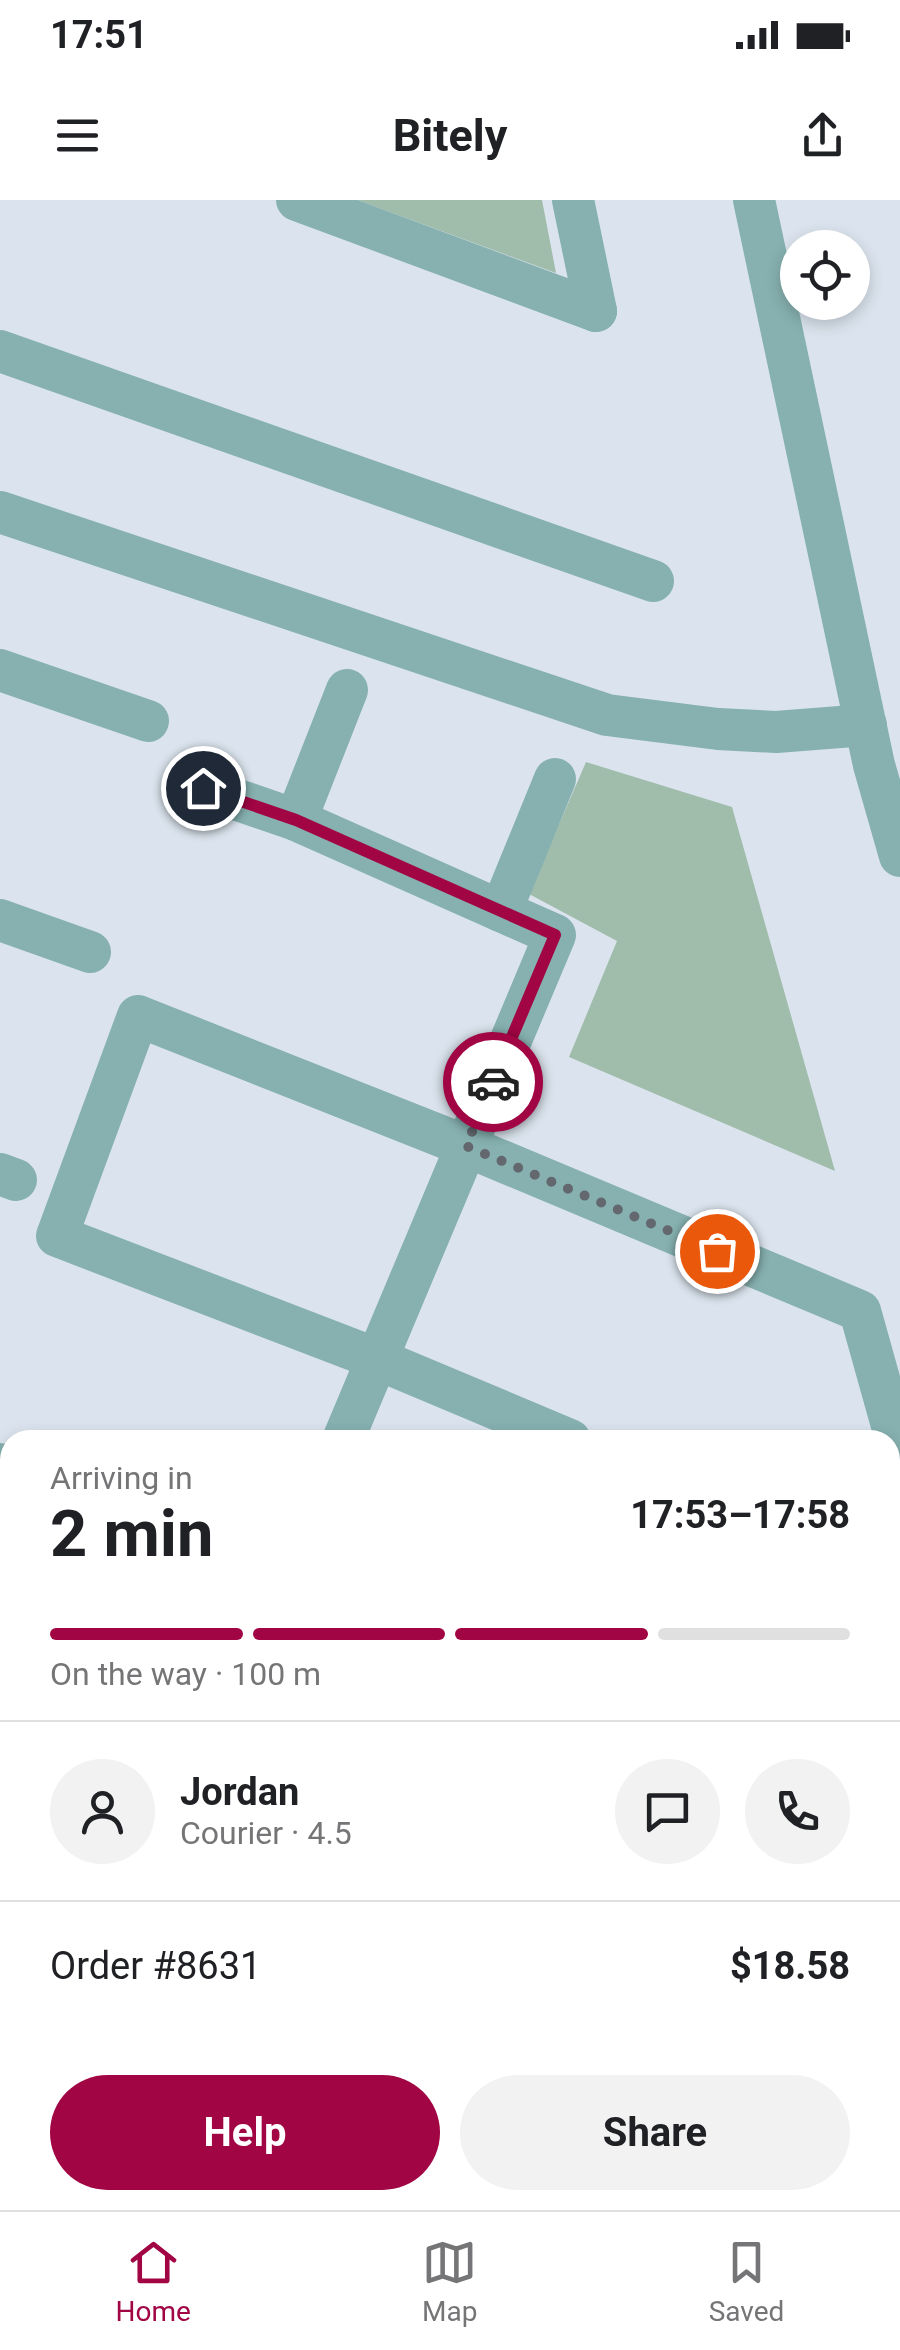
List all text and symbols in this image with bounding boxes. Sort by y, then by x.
text: 17:51 [50,13,148,57]
icon: menu [50,108,105,163]
icon: share [795,108,850,163]
text: Bitely [393,109,507,162]
map controls [780,230,870,320]
button: locate [780,230,870,320]
pin [161,746,246,831]
icon: home [176,761,231,816]
courier [443,1032,543,1132]
icon: car [466,1055,521,1110]
pin [675,1209,760,1294]
icon: bag [690,1224,745,1279]
text: Arriving in [50,1459,193,1497]
text: 17:53–17:58 [630,1493,850,1537]
text: 2 min [50,1496,213,1572]
text: On the way · 100 m [50,1655,321,1693]
button: person [50,1759,155,1864]
button: chat [615,1759,720,1864]
button: phone [745,1759,850,1864]
text: Jordan [180,1770,299,1814]
text: Courier · 4.5 [180,1814,352,1852]
text: Order #8631 [50,1944,261,1988]
text: $18.58 [730,1944,850,1988]
button: Help [50,2075,440,2190]
button: Share [460,2075,850,2190]
tab: Home [116,2235,191,2328]
tab: Map [422,2235,478,2328]
tab: Saved [709,2235,784,2328]

